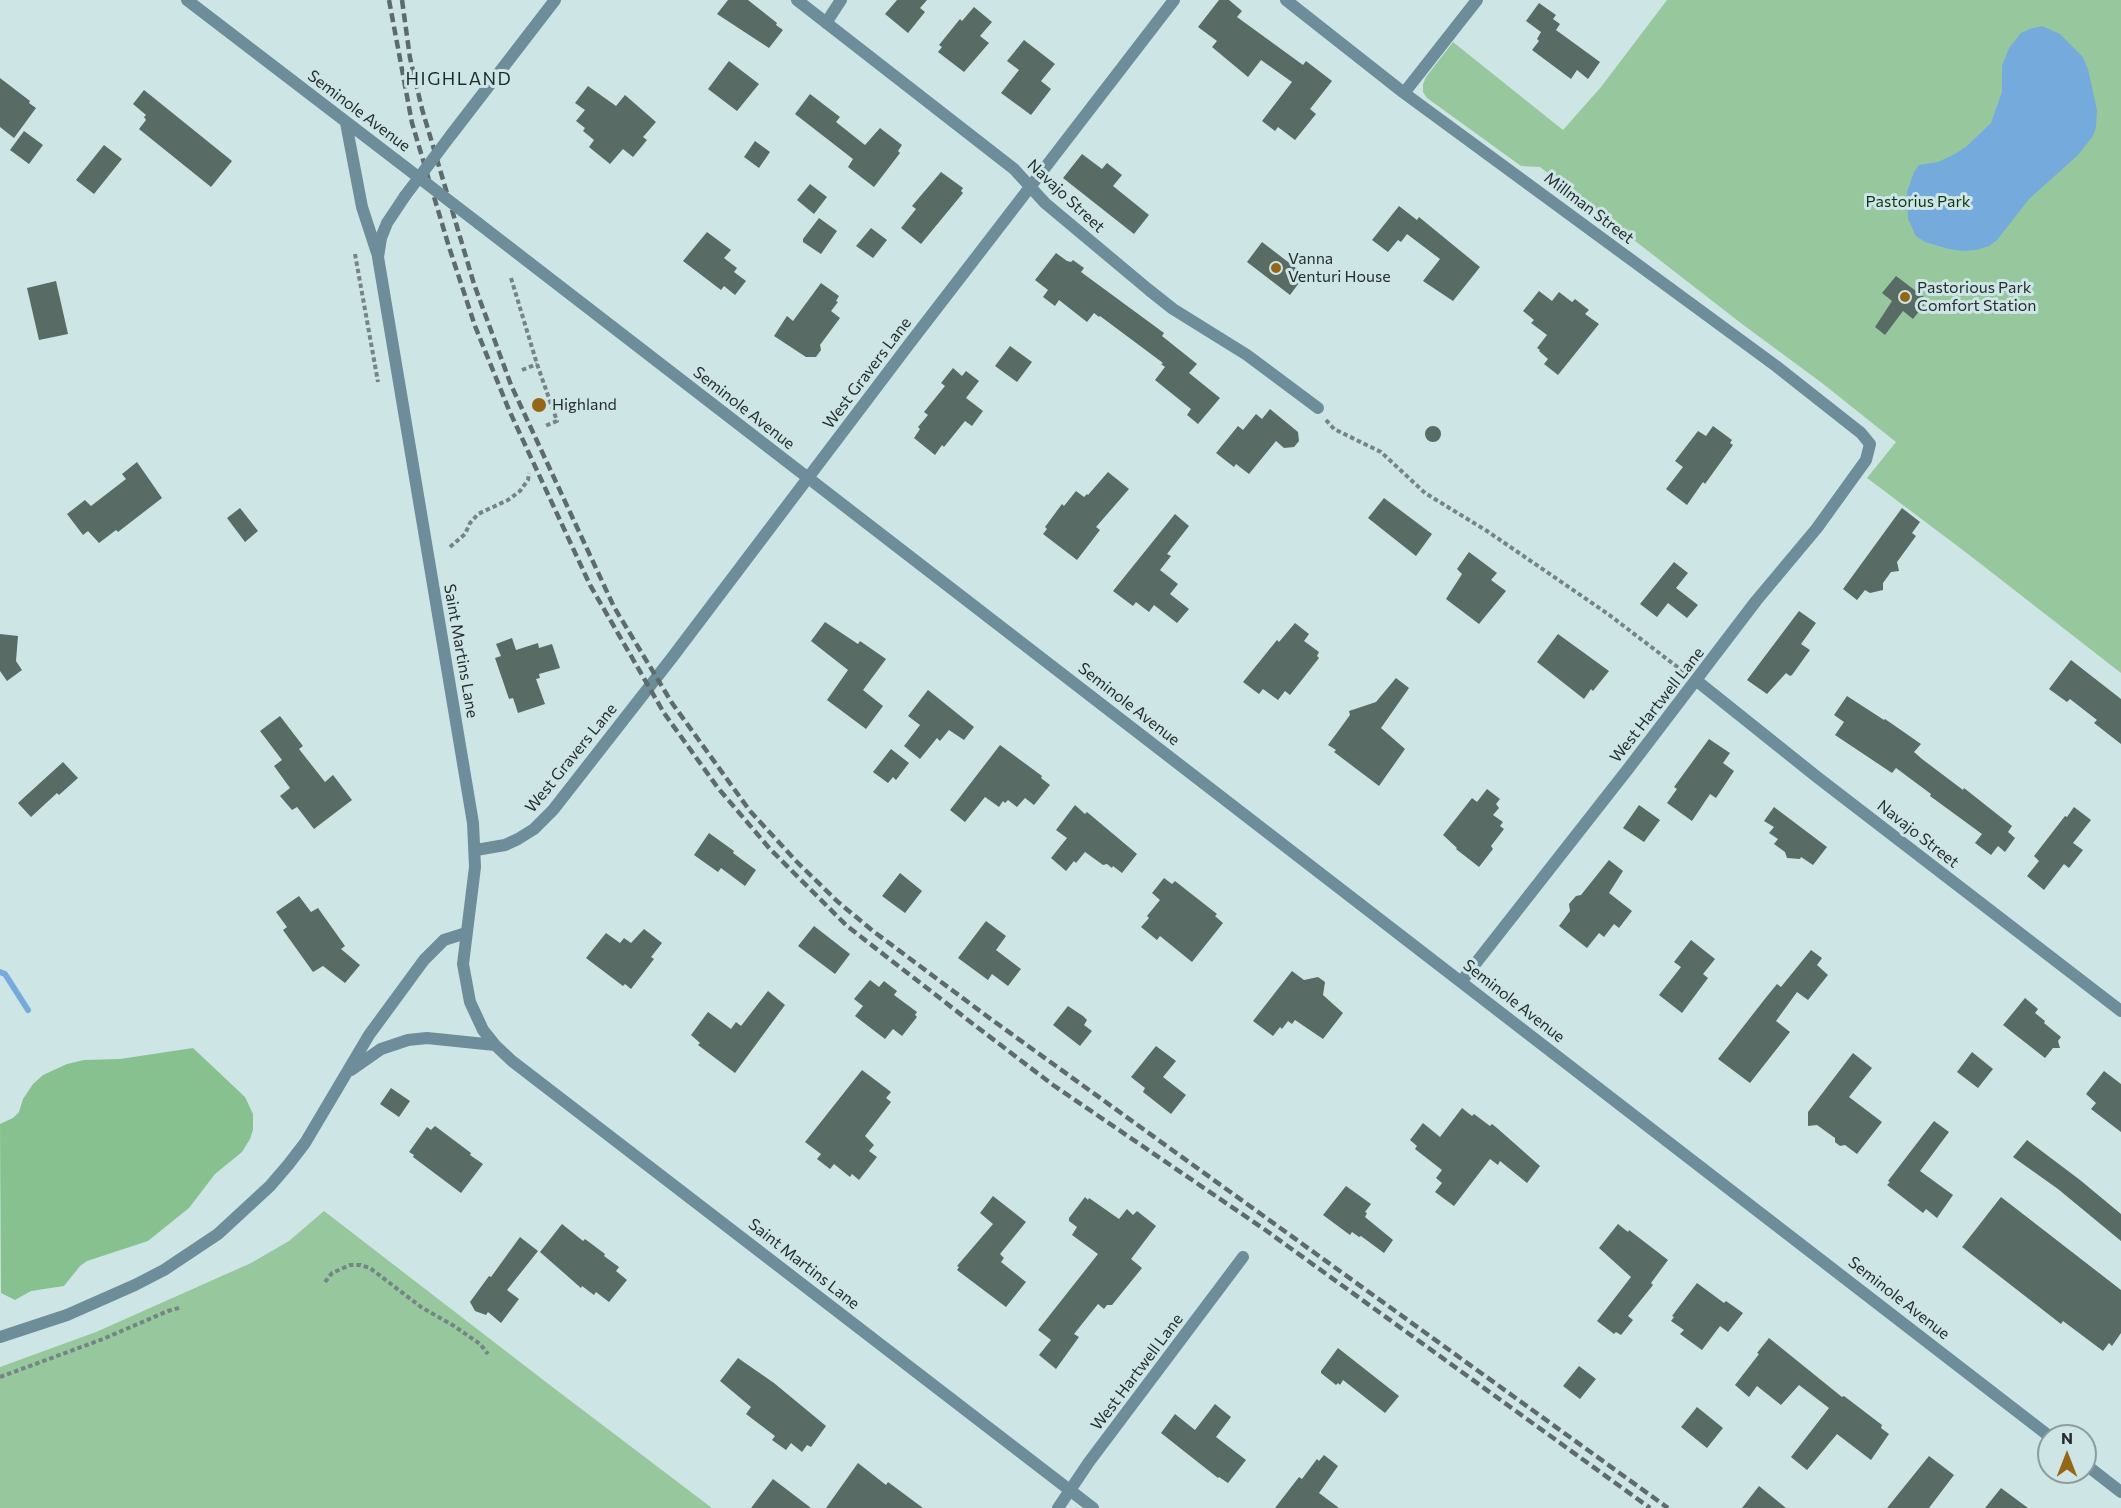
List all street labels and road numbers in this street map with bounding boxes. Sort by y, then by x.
street label: Seminole Avenue [304,66,414,156]
street label: Navajo Street [1023,155,1109,237]
street label: Millman Street [1540,168,1638,248]
street label: West Gravers Lane [819,313,915,433]
street label: Seminole Avenue [689,362,799,454]
street label: Saint Martins Lane [440,582,482,720]
street label: West Hartwell Lane [1606,643,1708,767]
street label: Seminole Avenue [1074,658,1184,750]
street label: West Gravers Lane [521,700,621,816]
street label: Navajo Street [1873,796,1963,872]
street label: Seminole Avenue [1459,955,1569,1047]
street label: Saint Martins Lane [745,1215,863,1313]
street label: Seminole Avenue [1844,1252,1954,1344]
street label: West Hartwell Lane [1087,1310,1187,1434]

